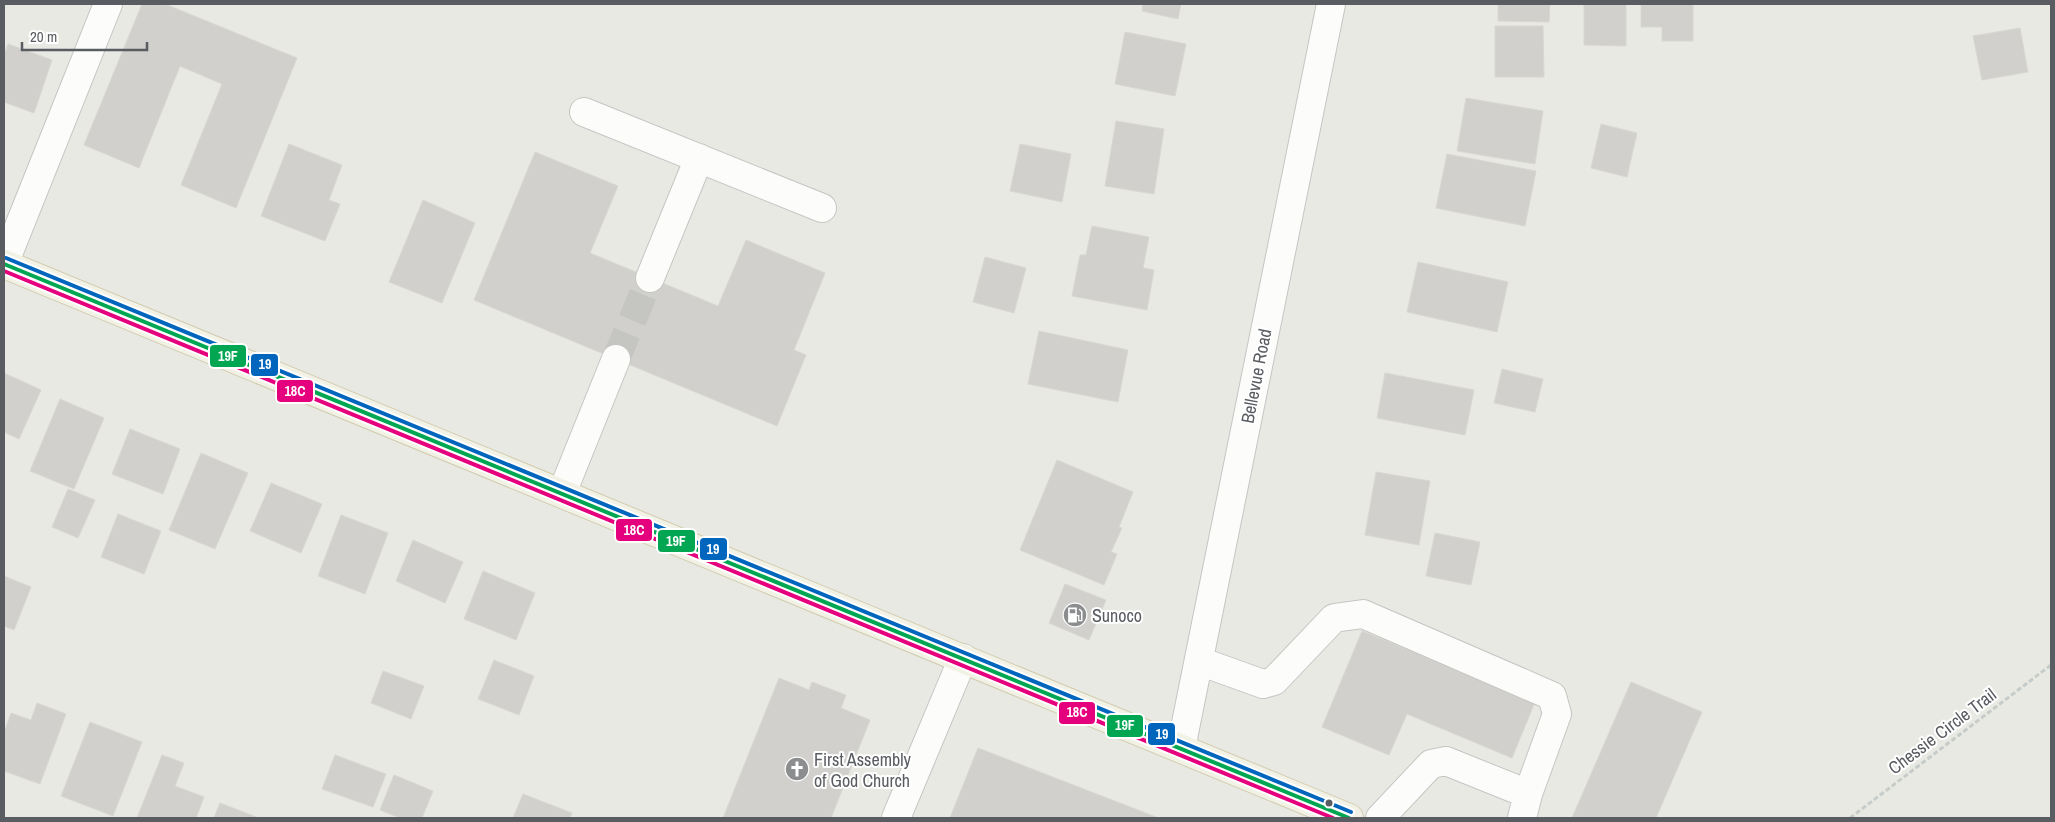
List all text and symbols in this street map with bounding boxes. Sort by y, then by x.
scale bar [22,20,148,52]
text: 20 m [30,26,57,47]
street label: Bellevue Road [1235,326,1277,426]
line badge: 19F [209,344,247,368]
text: 19F [218,347,238,365]
line badge: 19 [250,353,279,377]
text: 19 [259,355,271,373]
line badge: 18C [276,379,314,403]
text: 18C [284,382,306,400]
line badge: 18C [615,518,653,542]
text: 18C [623,521,645,539]
line badge: 19F [657,529,696,553]
text: 19F [666,532,686,550]
line badge: 19 [699,537,728,561]
text: 19 [707,540,719,558]
fuel station icon: Sunoco [1062,602,1088,628]
place label: Sunoco [1092,603,1142,628]
street label: Chessie Circle Trail [1883,682,2001,780]
line badge: 18C [1058,701,1096,725]
text: 18C [1066,703,1088,721]
line badge: 19F [1106,714,1144,738]
text: 19F [1115,716,1135,734]
line badge: 19 [1147,722,1176,746]
text: 19 [1156,725,1168,743]
place label: First Assembly of God Church [814,747,911,793]
church icon: First Assembly of God Church [784,756,810,782]
unlabelled marker [1324,798,1334,808]

